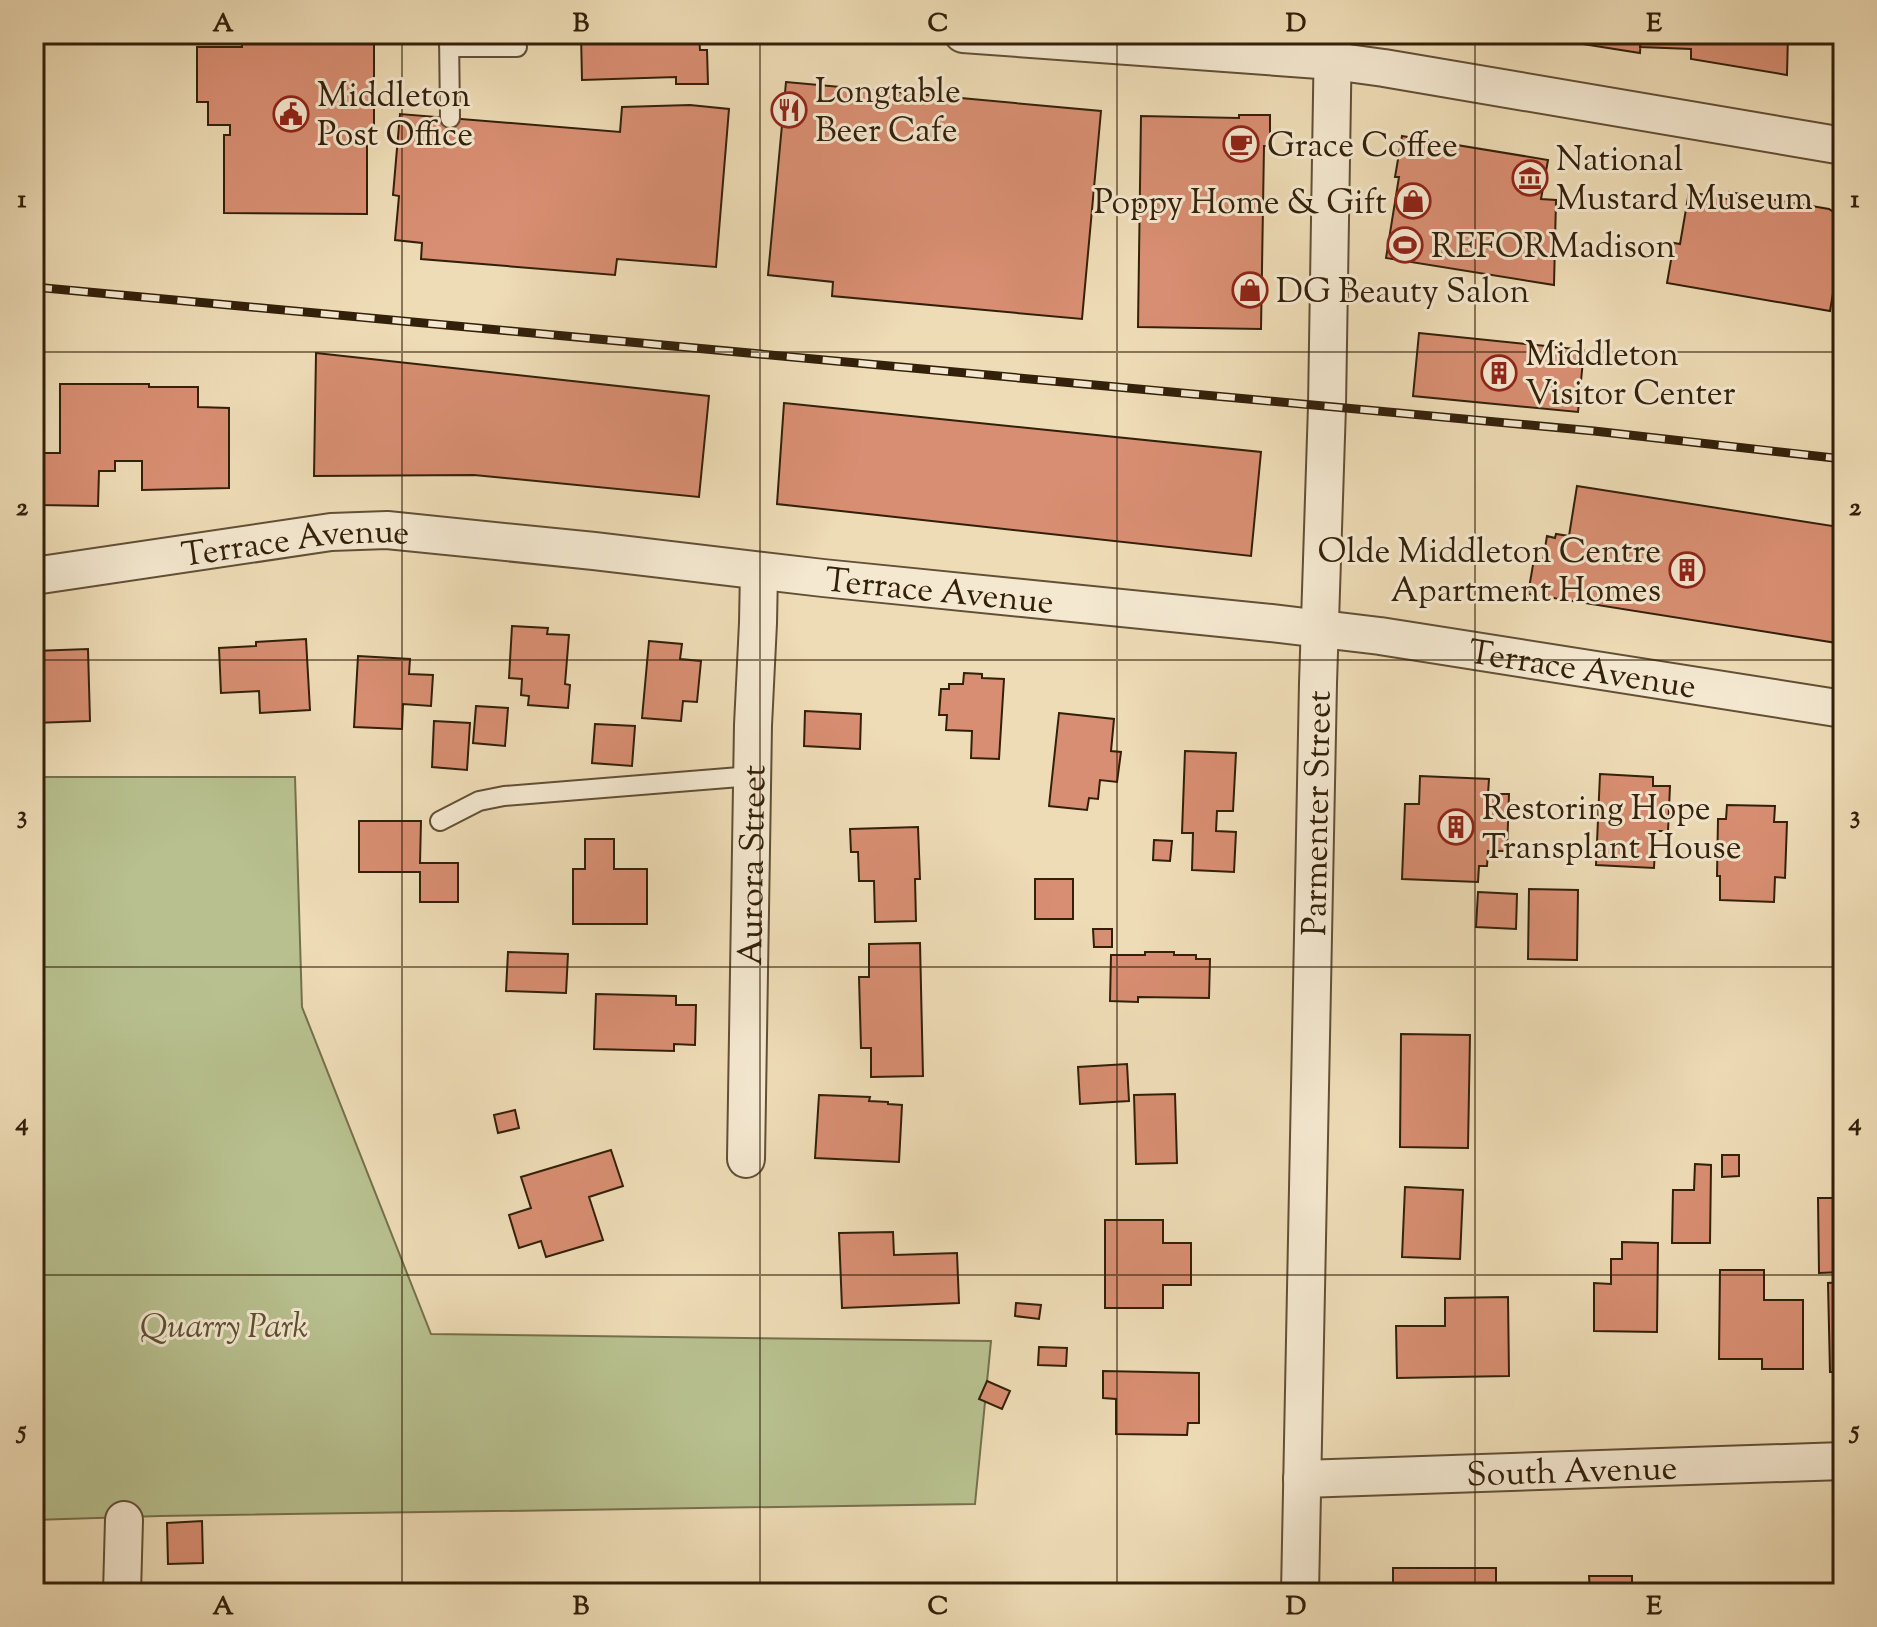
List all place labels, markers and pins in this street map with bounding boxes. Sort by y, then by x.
place label: Longtable Beer Cafe [815,69,961,157]
place label: Middleton Post Office [317,73,473,161]
restaurant icon: Longtable Beer Cafe [770,91,808,129]
public building icon: Middleton Post Office [272,95,310,133]
place label: Grace Coffee [1267,123,1458,172]
cafe icon: Grace Coffee [1222,125,1260,163]
place label: National Mustard Museum [1556,137,1813,225]
museum icon: National Mustard Museum [1511,159,1549,197]
place label: Poppy Home & Gift [1094,180,1387,229]
shop icon: Poppy Home & Gift [1394,182,1432,220]
place label: REFORMadison [1431,224,1676,273]
sports icon: REFORMadison [1386,226,1424,264]
place label: DG Beauty Salon [1276,269,1530,318]
shop icon: DG Beauty Salon [1231,271,1269,309]
place label: Middleton Visitor Center [1525,332,1736,420]
building icon: Middleton Visitor Center [1480,354,1518,392]
place label: Olde Middleton Centre Apartment Homes [1317,529,1661,617]
building icon: Olde Middleton Centre Apartment Homes [1668,551,1706,589]
place label: Restoring Hope Transplant House [1482,786,1742,874]
building icon: Restoring Hope Transplant House [1437,808,1475,846]

